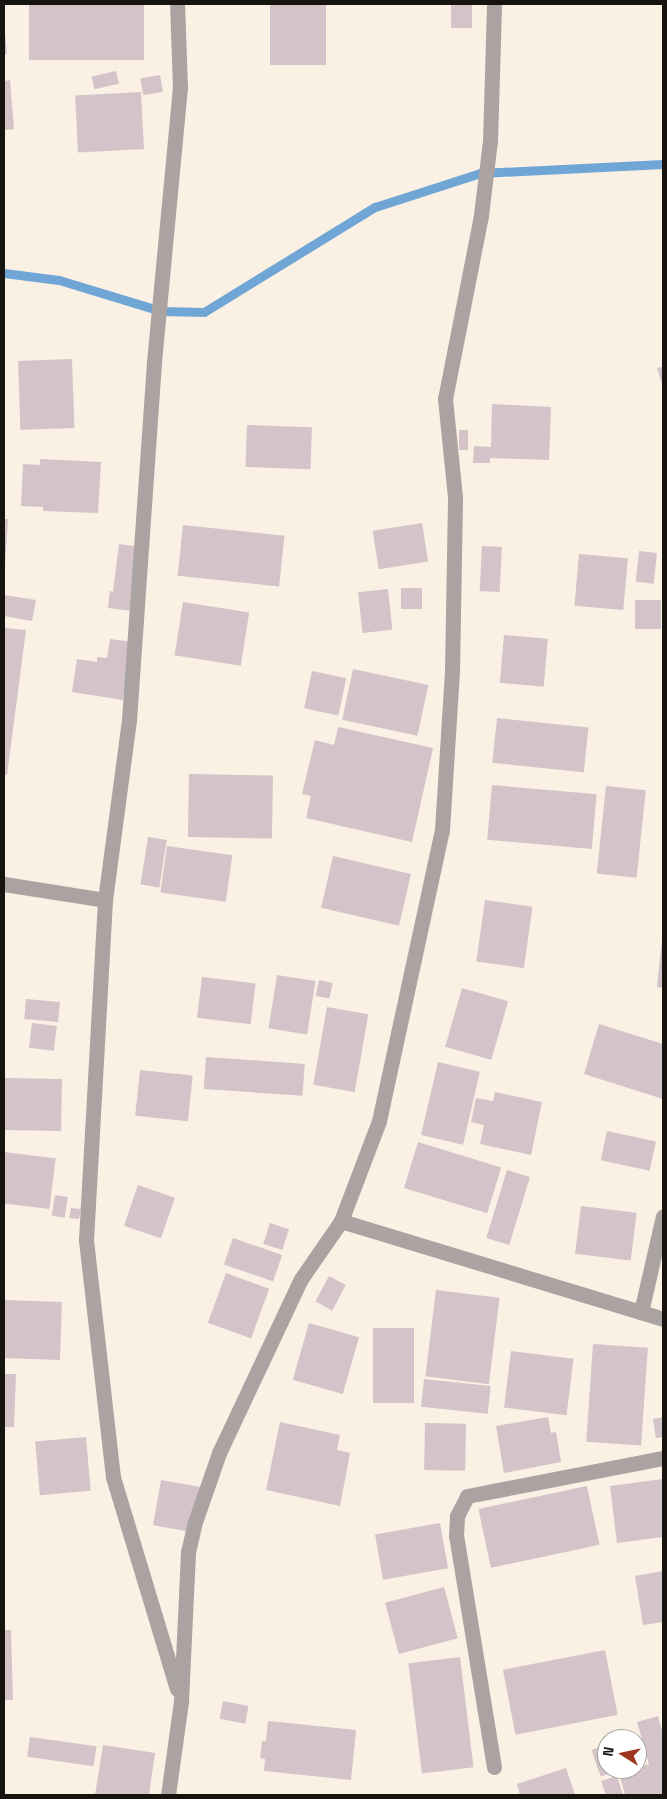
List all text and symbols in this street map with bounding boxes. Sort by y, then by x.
north arrow [597,1729,647,1779]
text: N [599,1745,618,1758]

